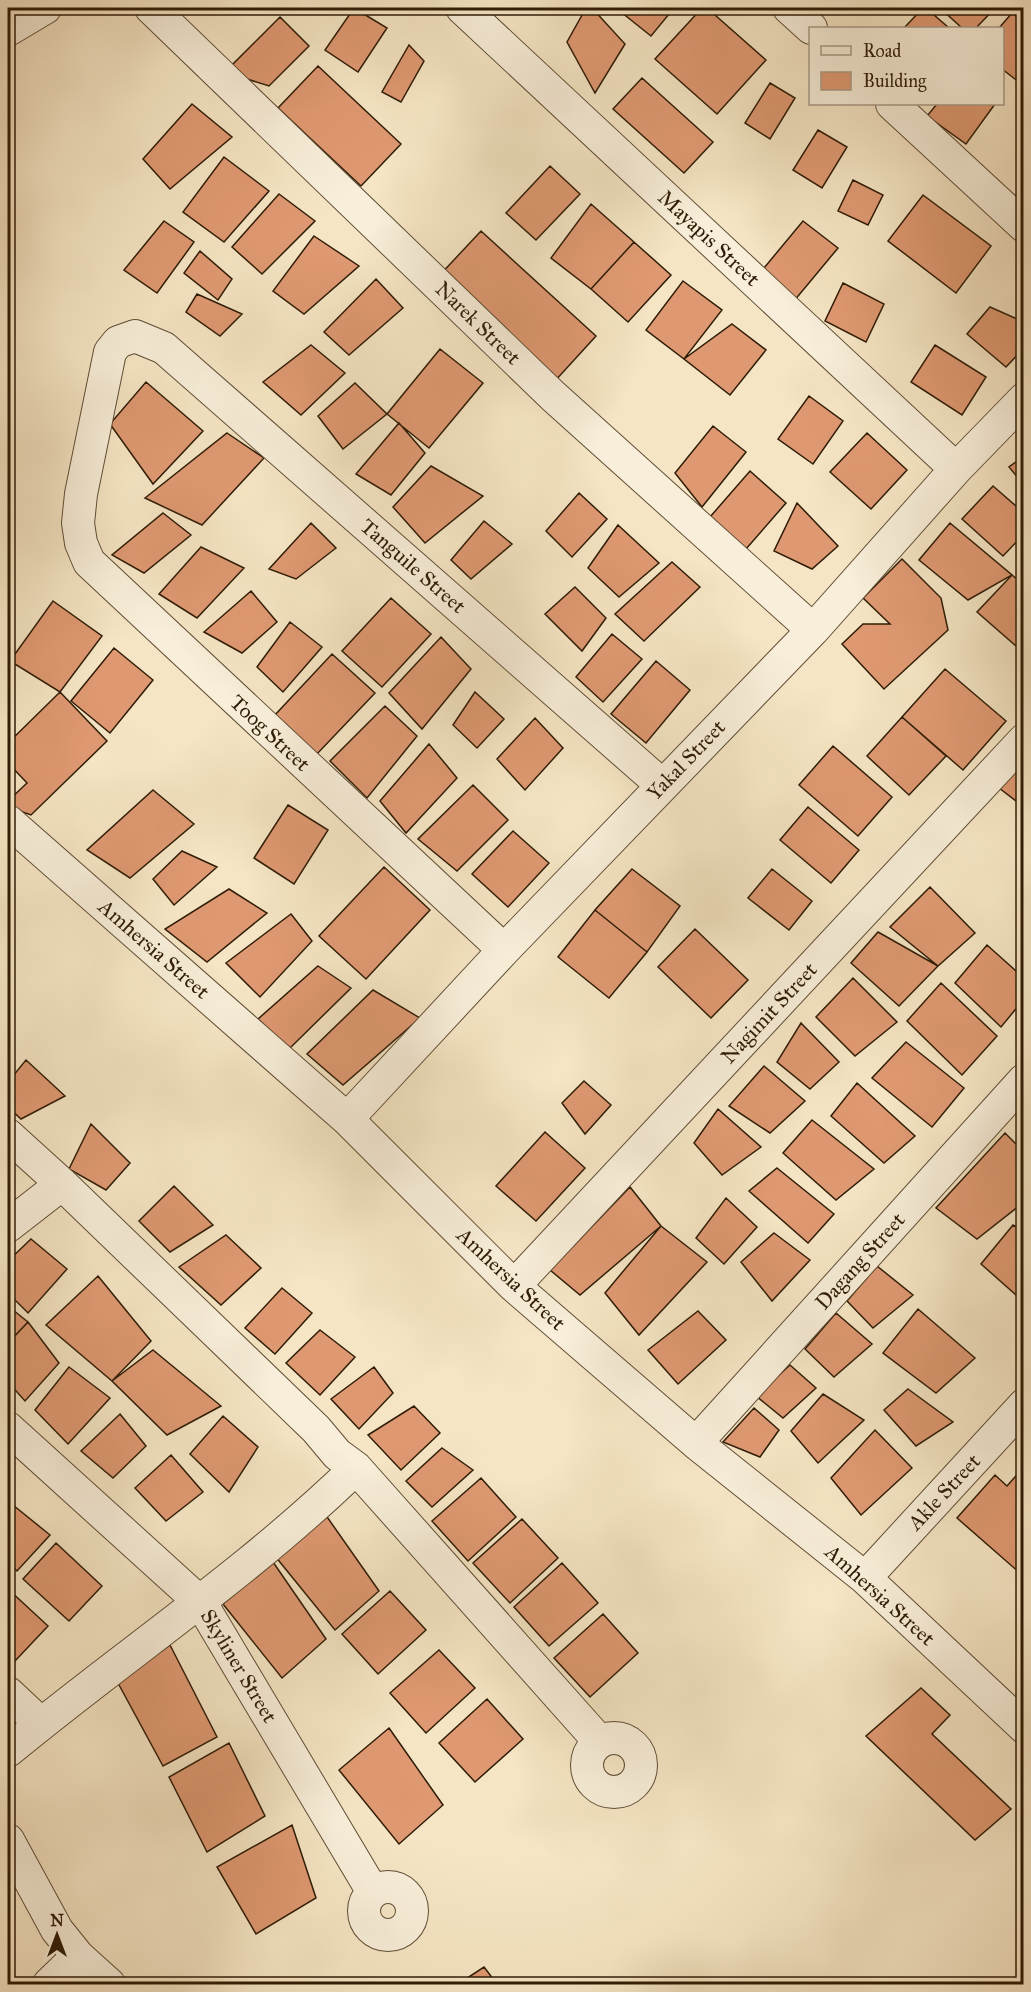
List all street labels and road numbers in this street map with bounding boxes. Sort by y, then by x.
street label: Mayapis Street [653,184,766,292]
street label: Narek Street [430,276,527,371]
street label: Tanguile Street [355,513,472,619]
street label: Toog Street [224,689,316,777]
street label: Yakal Street [641,714,731,806]
street label: Amhersia Street [92,893,215,1005]
street label: Nagimit Street [715,956,823,1069]
street label: Dagang Street [810,1207,911,1315]
street label: Amhersia Street [451,1221,571,1336]
street label: Akle Street [901,1448,986,1536]
street label: Amhersia Street [819,1538,941,1652]
street label: Skyliner Street [195,1605,283,1728]

